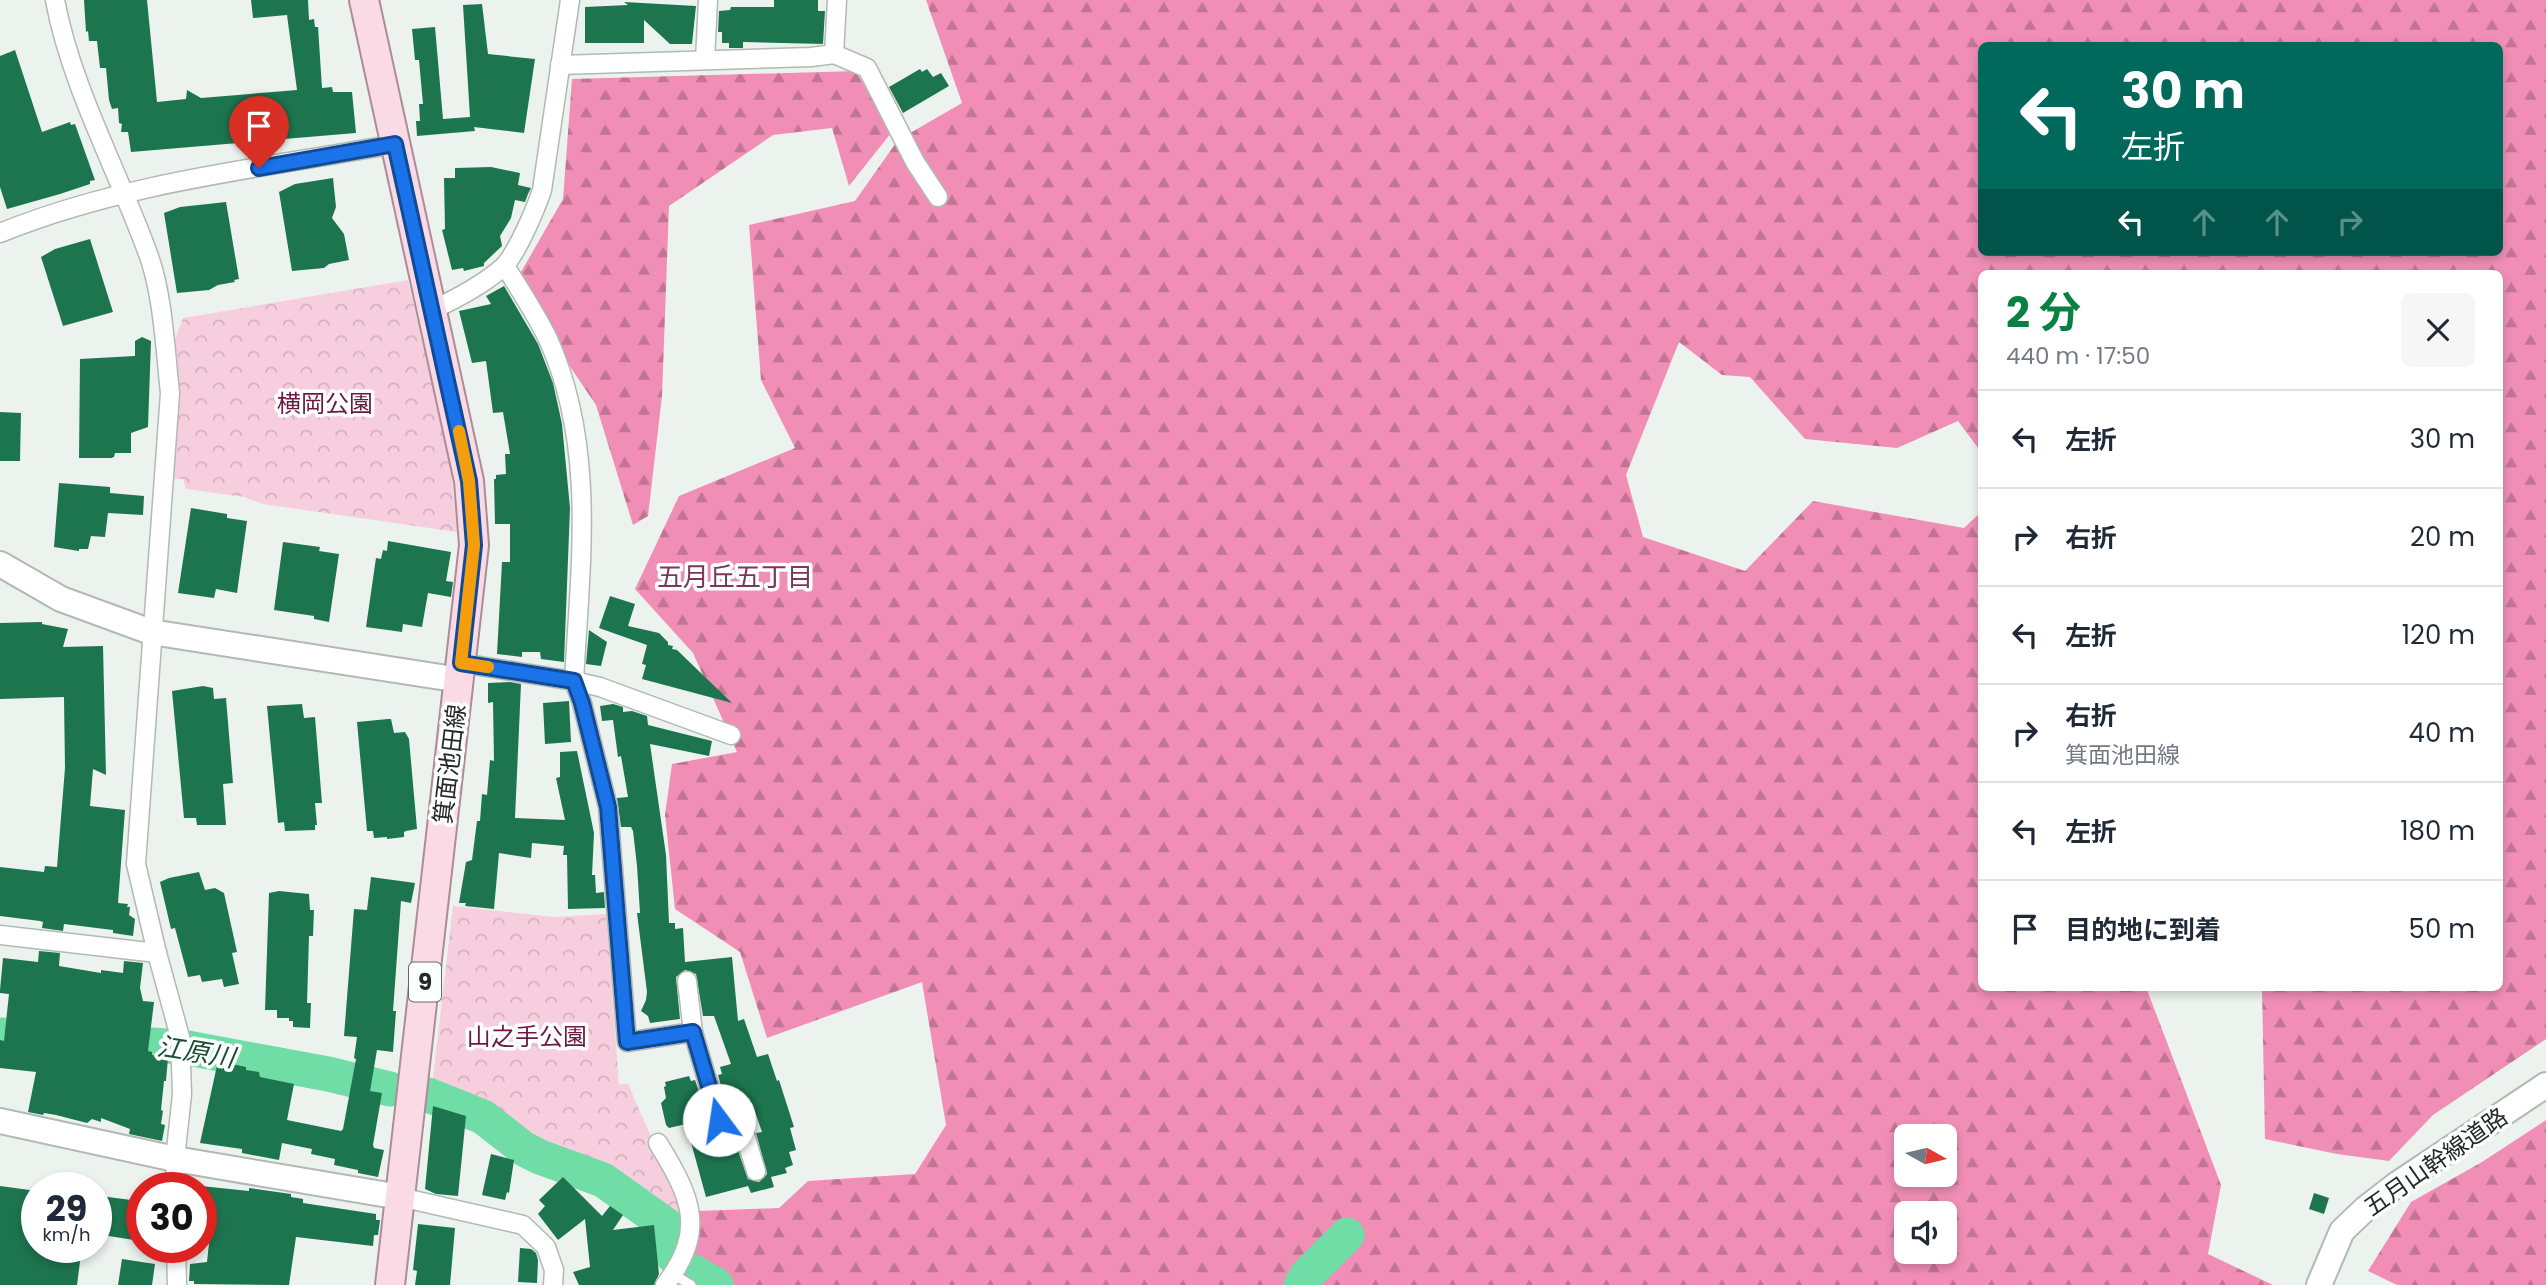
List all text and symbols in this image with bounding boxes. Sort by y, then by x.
text: 30 m [2121,57,2245,125]
icon: left [2006,70,2097,161]
pin [229,96,289,168]
icon: arrive [240,107,278,145]
text: 左折 [2121,124,2185,169]
icon: left [2112,203,2150,241]
icon: ahead [2185,203,2223,241]
icon: ahead [2258,203,2296,241]
icon: right [2331,203,2369,241]
text: 2 分 [2006,283,2081,342]
button: close [2401,293,2475,367]
text: 440 m · 17:50 [2006,340,2150,372]
park label: 横岡公園 [277,387,373,420]
icon: left [2006,420,2044,458]
text: 30 m [2410,421,2475,457]
text: 左折 [2065,422,2117,458]
icon: right [2006,518,2044,556]
text: 20 m [2410,519,2475,555]
text: 右折 [2065,520,2117,556]
district label: 五月丘五丁目 [657,559,813,595]
icon: left [2006,616,2044,654]
text: 120 m [2402,617,2475,653]
text: 左折 [2065,618,2117,654]
text: 右折 [2065,698,2117,734]
street label: 箕面池田線 [426,702,473,826]
icon: right [2006,714,2044,752]
text: 40 m [2409,715,2475,751]
text: 箕面池田線 [2065,739,2180,771]
icon: left [2006,812,2044,850]
text: 180 m [2400,813,2475,849]
text: 左折 [2065,814,2117,850]
icon: arrive [2006,910,2044,948]
text: 50 m [2409,911,2475,947]
text: 目的地に到着 [2065,912,2221,948]
road number: 9 [409,962,441,1001]
park label: 山之手公園 [467,1020,587,1053]
water label: 江原川 [155,1028,240,1076]
position arrow [682,1083,756,1157]
street label: 五月山幹線道路 [2357,1100,2514,1223]
north arrow [1894,1124,1956,1186]
map controls [1894,1124,1957,1264]
speed limit sign: 30 [126,1172,217,1263]
text: 29 [46,1184,87,1233]
button: sound [1894,1201,1957,1264]
text: km/h [43,1222,90,1247]

